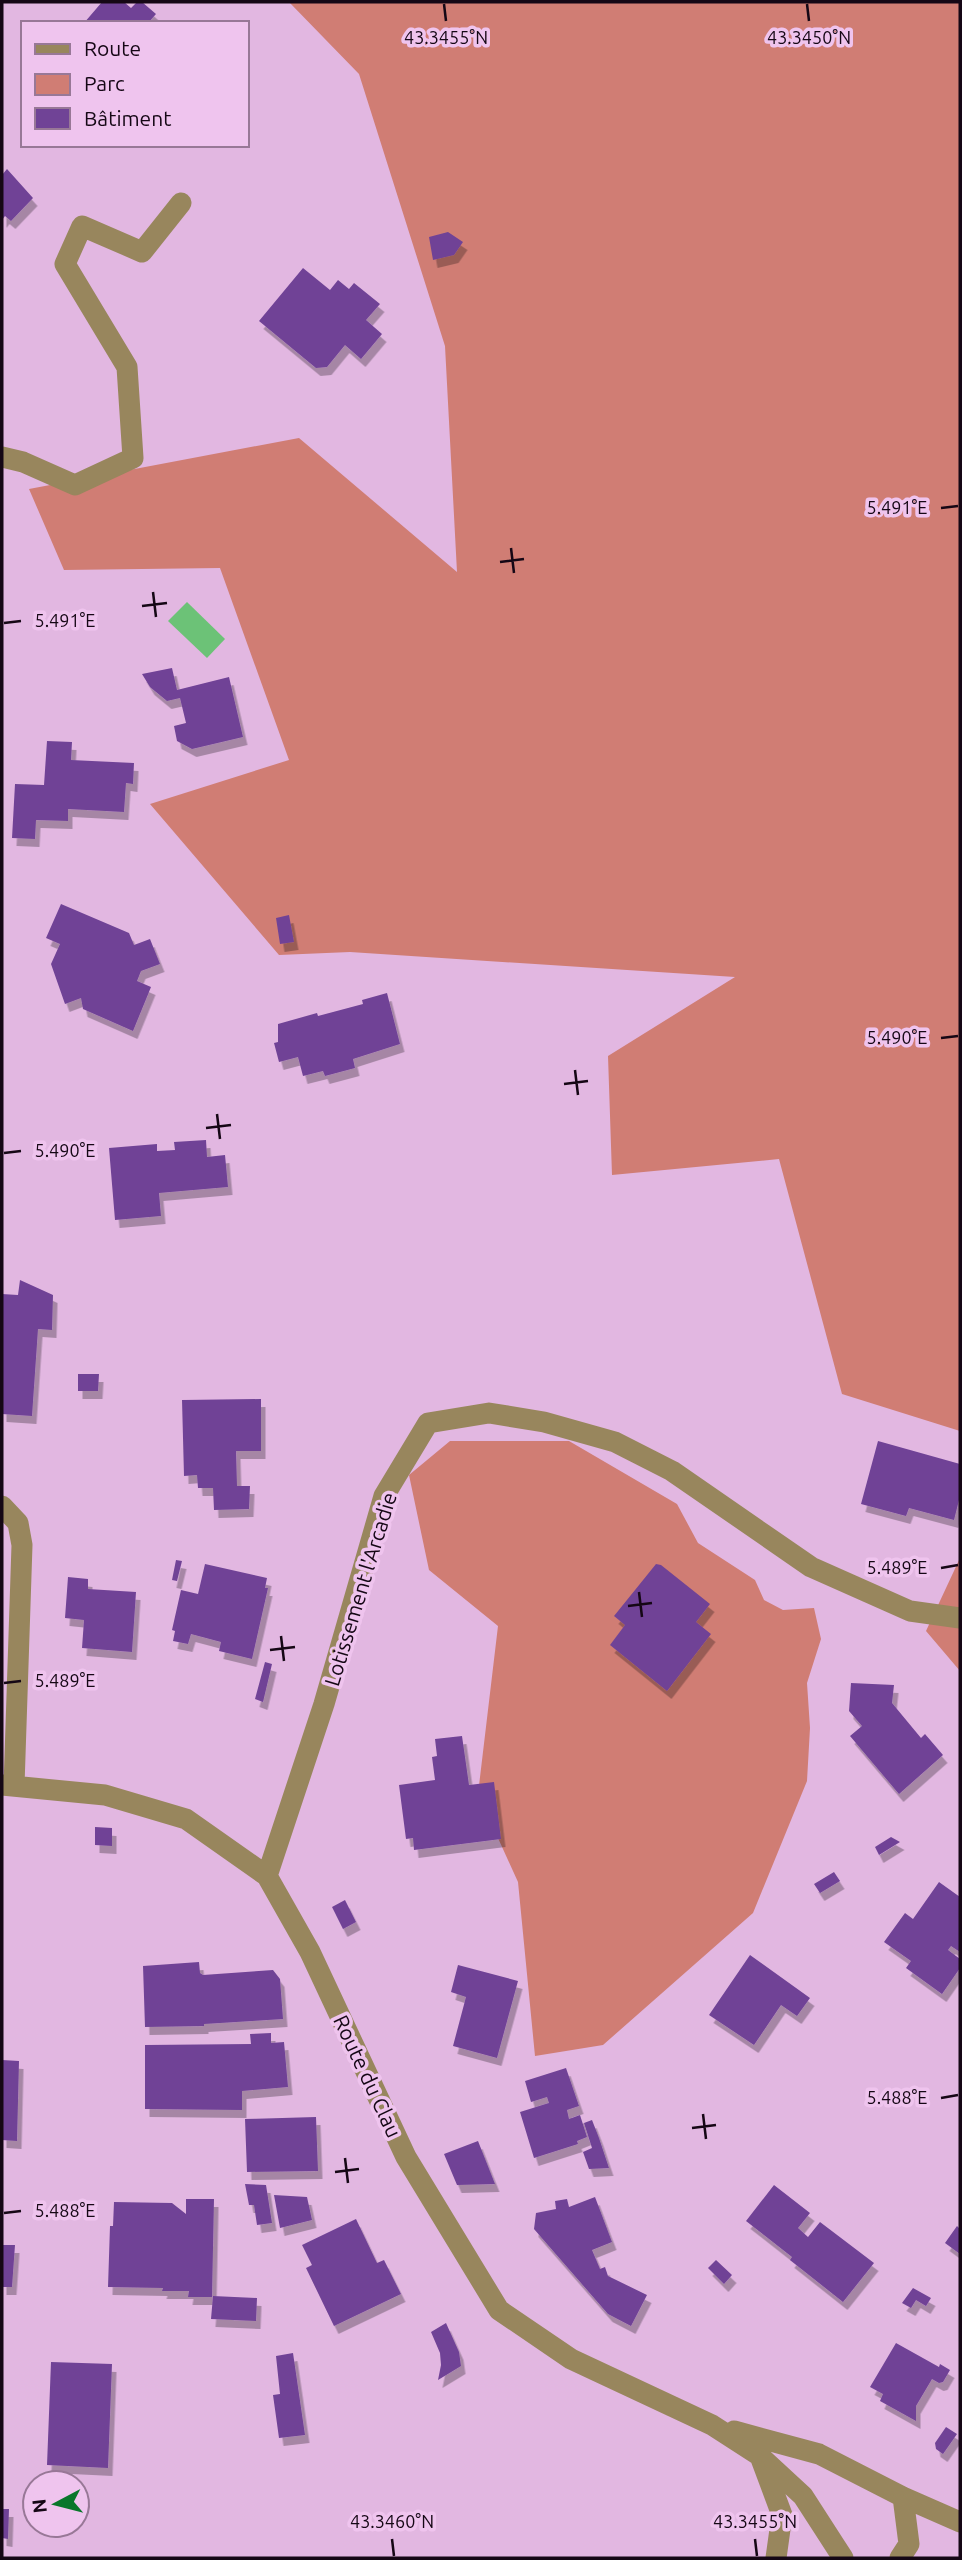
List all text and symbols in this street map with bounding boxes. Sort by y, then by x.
legend [21,21,248,147]
text: 43.3455°N [404,27,488,47]
text: 43.3450°N [767,27,851,47]
text: Route [84,36,141,60]
text: Parc [84,71,125,95]
text: Bâtiment [84,106,171,130]
text: 5.491°E [867,497,927,517]
text: 5.491°E [35,610,95,630]
text: 5.490°E [867,1027,927,1047]
text: 5.490°E [35,1140,95,1160]
street label: Lotissement l'Arcadie [319,1489,401,1689]
text: 5.489°E [867,1557,927,1577]
text: 5.489°E [35,1670,95,1690]
street label: Route du Clau [329,2011,407,2141]
text: 5.488°E [867,2087,927,2107]
text: 5.488°E [35,2200,95,2220]
north arrow [21,2469,91,2539]
text: N [27,2498,51,2514]
text: 43.3460°N [350,2511,434,2531]
text: 43.3455°N [713,2511,797,2531]

